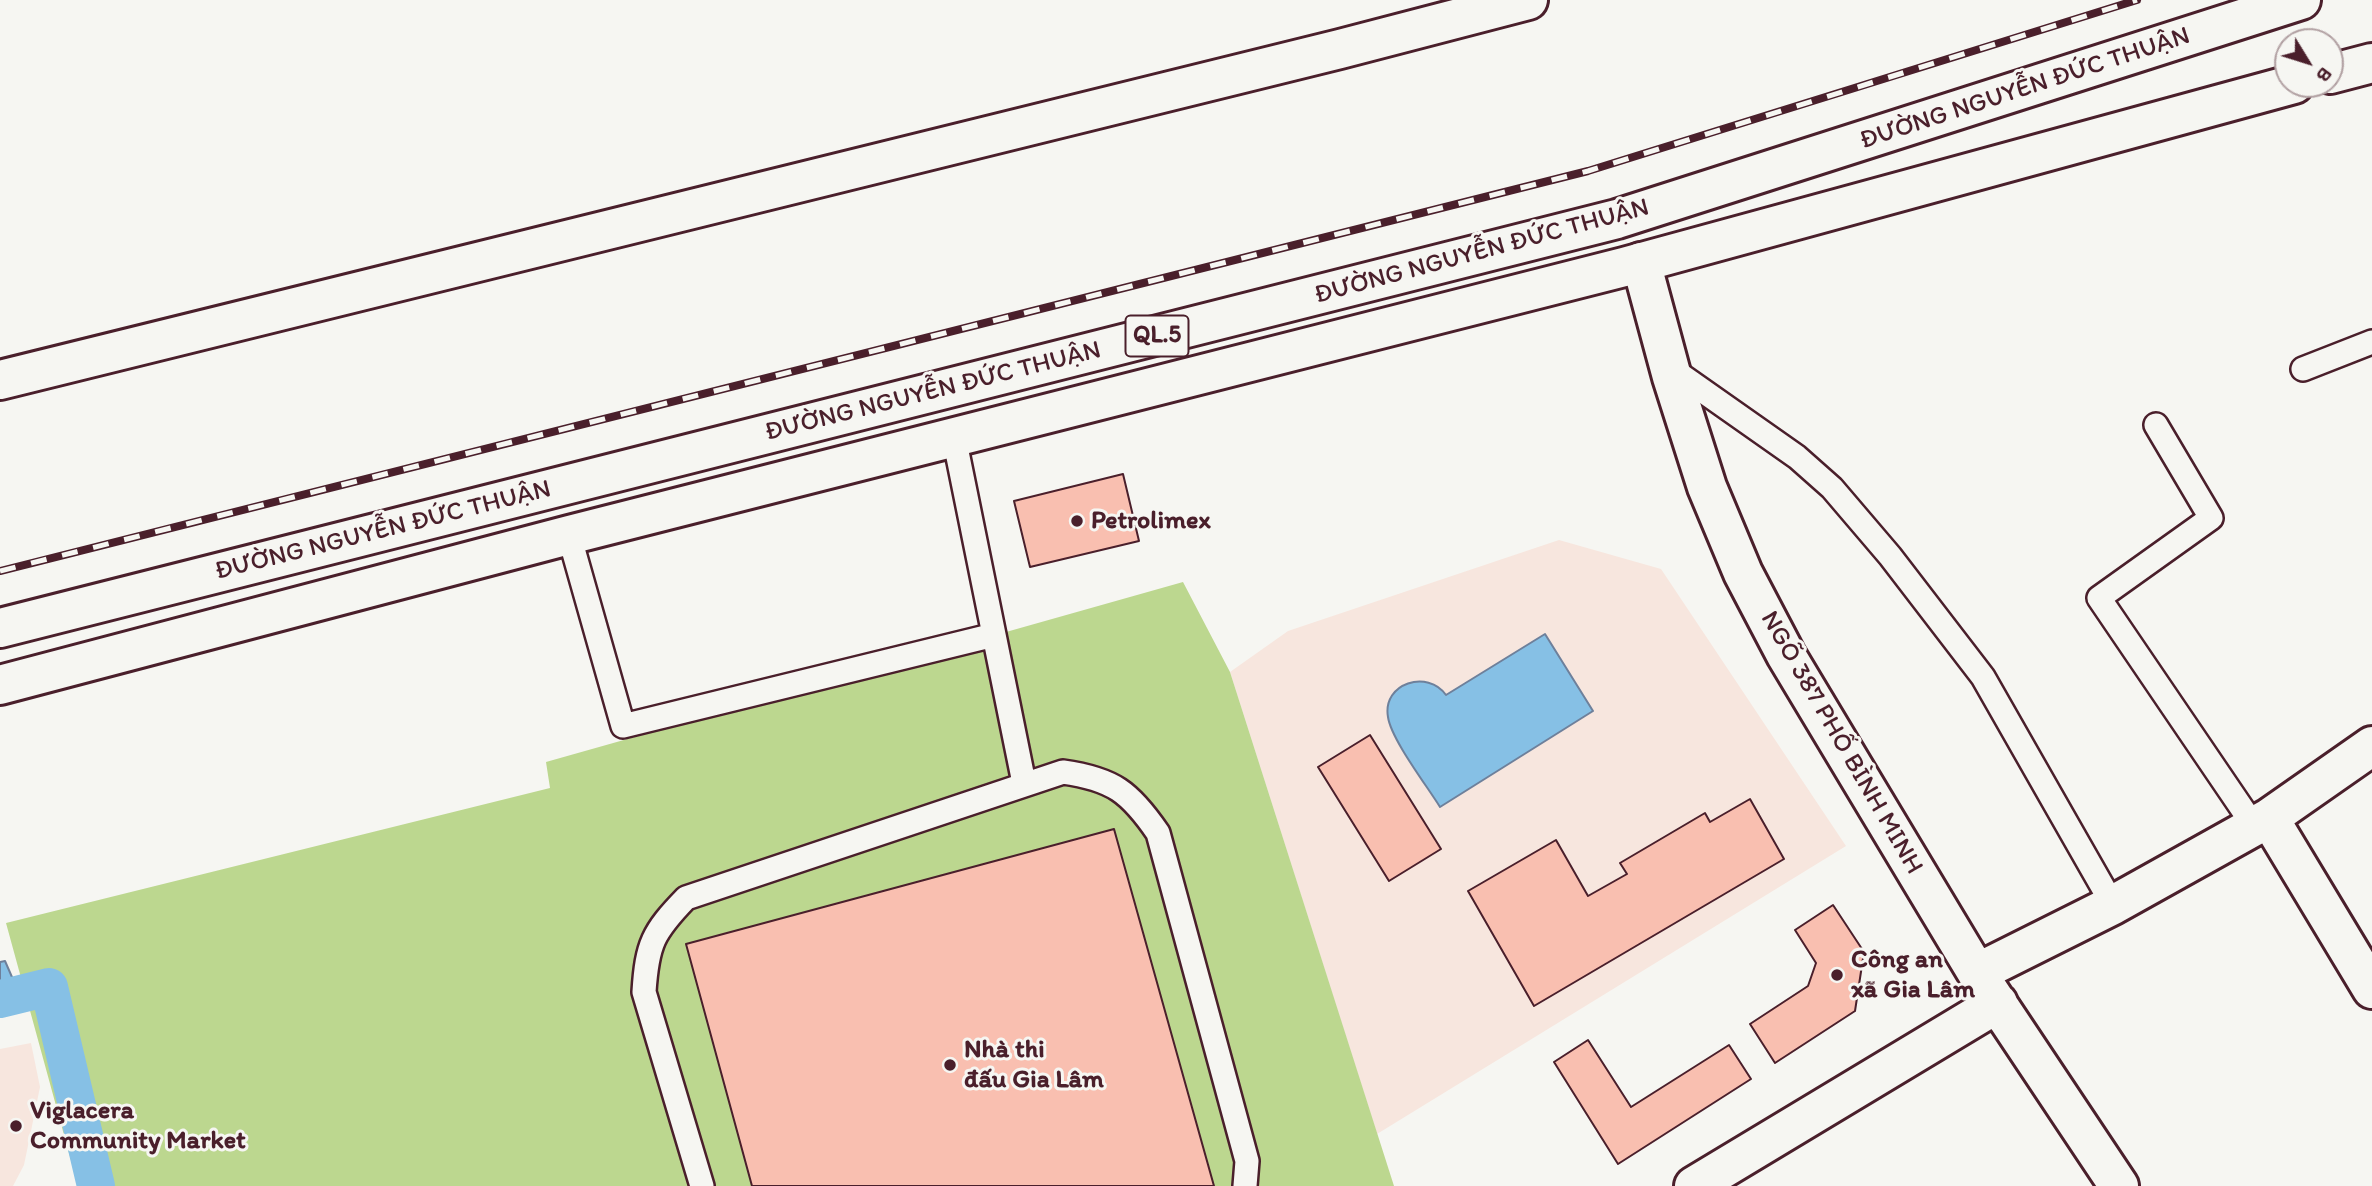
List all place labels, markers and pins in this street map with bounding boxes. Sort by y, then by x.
place label: Petrolimex [1091,505,1211,537]
marker: Petrolimex [1069,513,1085,529]
place label: Công an xã Gia Lâm [1851,944,1975,1006]
marker: Công an xã Gia Lâm [1829,967,1845,983]
place label: Nhà thi đấu Gia Lâm [964,1034,1104,1096]
marker: Nhà thi đấu Gia Lâm [942,1057,958,1073]
place label: Viglacera Community Market [30,1095,246,1156]
marker: Viglacera Community Market [8,1118,24,1134]

